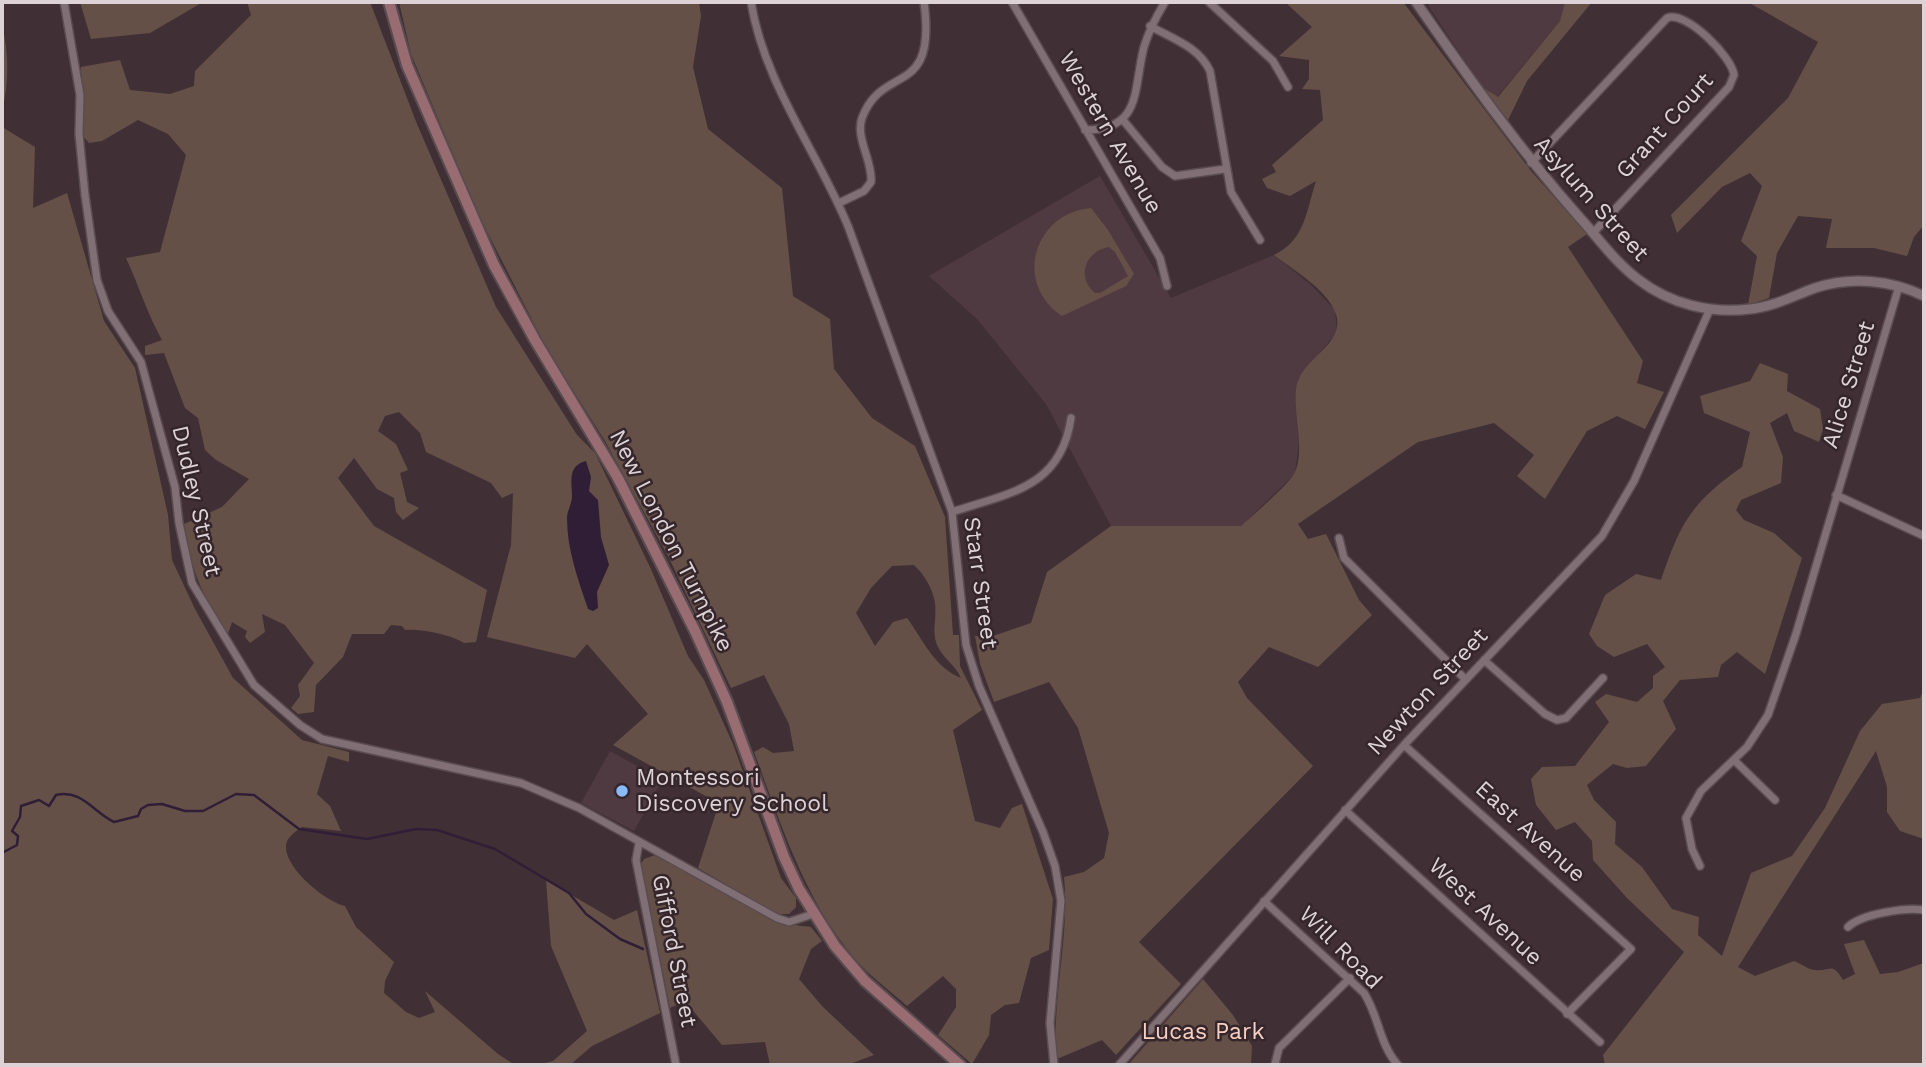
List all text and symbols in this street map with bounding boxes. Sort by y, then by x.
street label: Western Avenue [1052,47,1168,219]
street label: Grant Court [1610,68,1720,184]
street label: Asylum Street [1528,131,1654,267]
street label: Alice Street [1817,318,1881,452]
street label: Dudley Street [165,423,227,579]
street label: New London Turnpike [603,426,739,656]
street label: Starr Street [957,515,1003,651]
street label: Newton Street [1362,623,1494,761]
place label: Montessori Discovery School [636,764,828,818]
street label: East Avenue [1469,775,1591,889]
marker: Montessori Discovery School [614,783,630,799]
street label: West Avenue [1422,852,1548,972]
street label: Gifford Street [646,872,702,1030]
street label: Will Road [1293,901,1387,995]
park label: Lucas Park [1141,1018,1265,1046]

